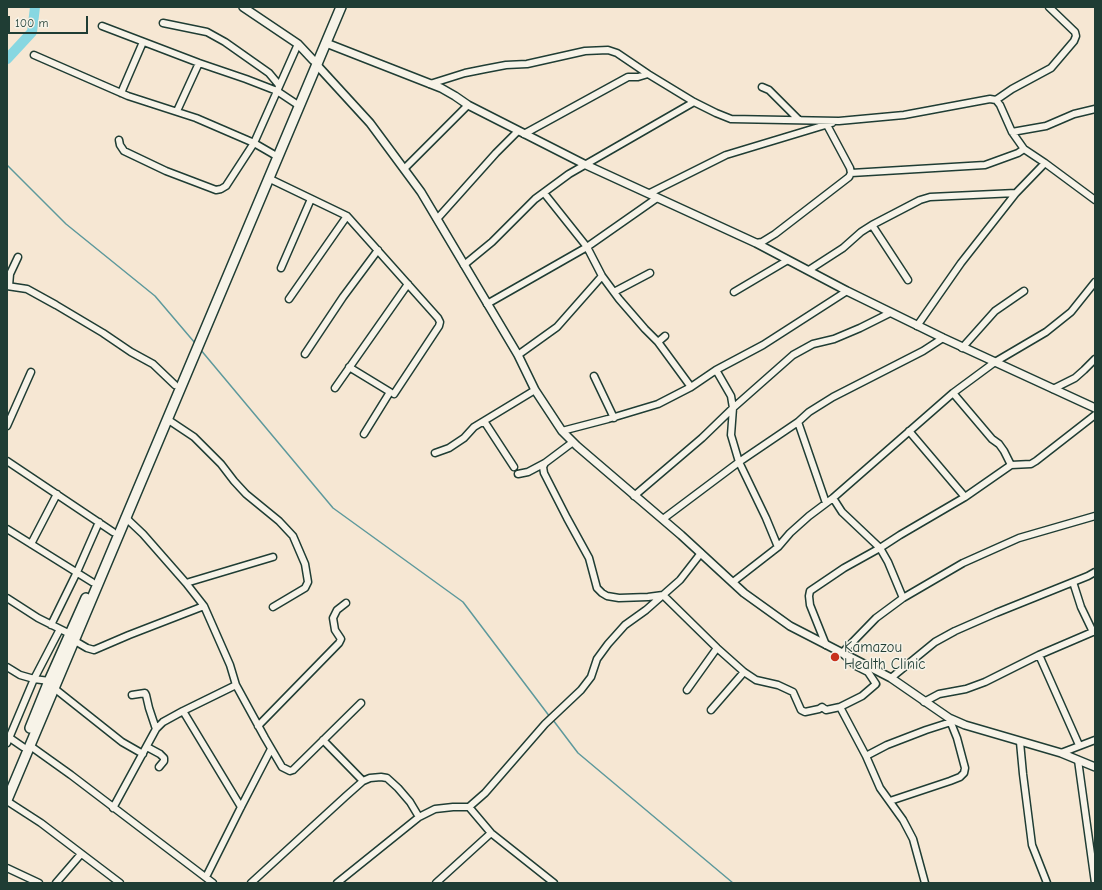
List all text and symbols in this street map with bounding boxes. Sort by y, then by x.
scale bar [10,8,90,34]
text: 100 m [15,16,48,30]
place label: Kamazou Health Clinic [844,639,926,674]
marker: Kamazou Health Clinic [829,651,841,663]

